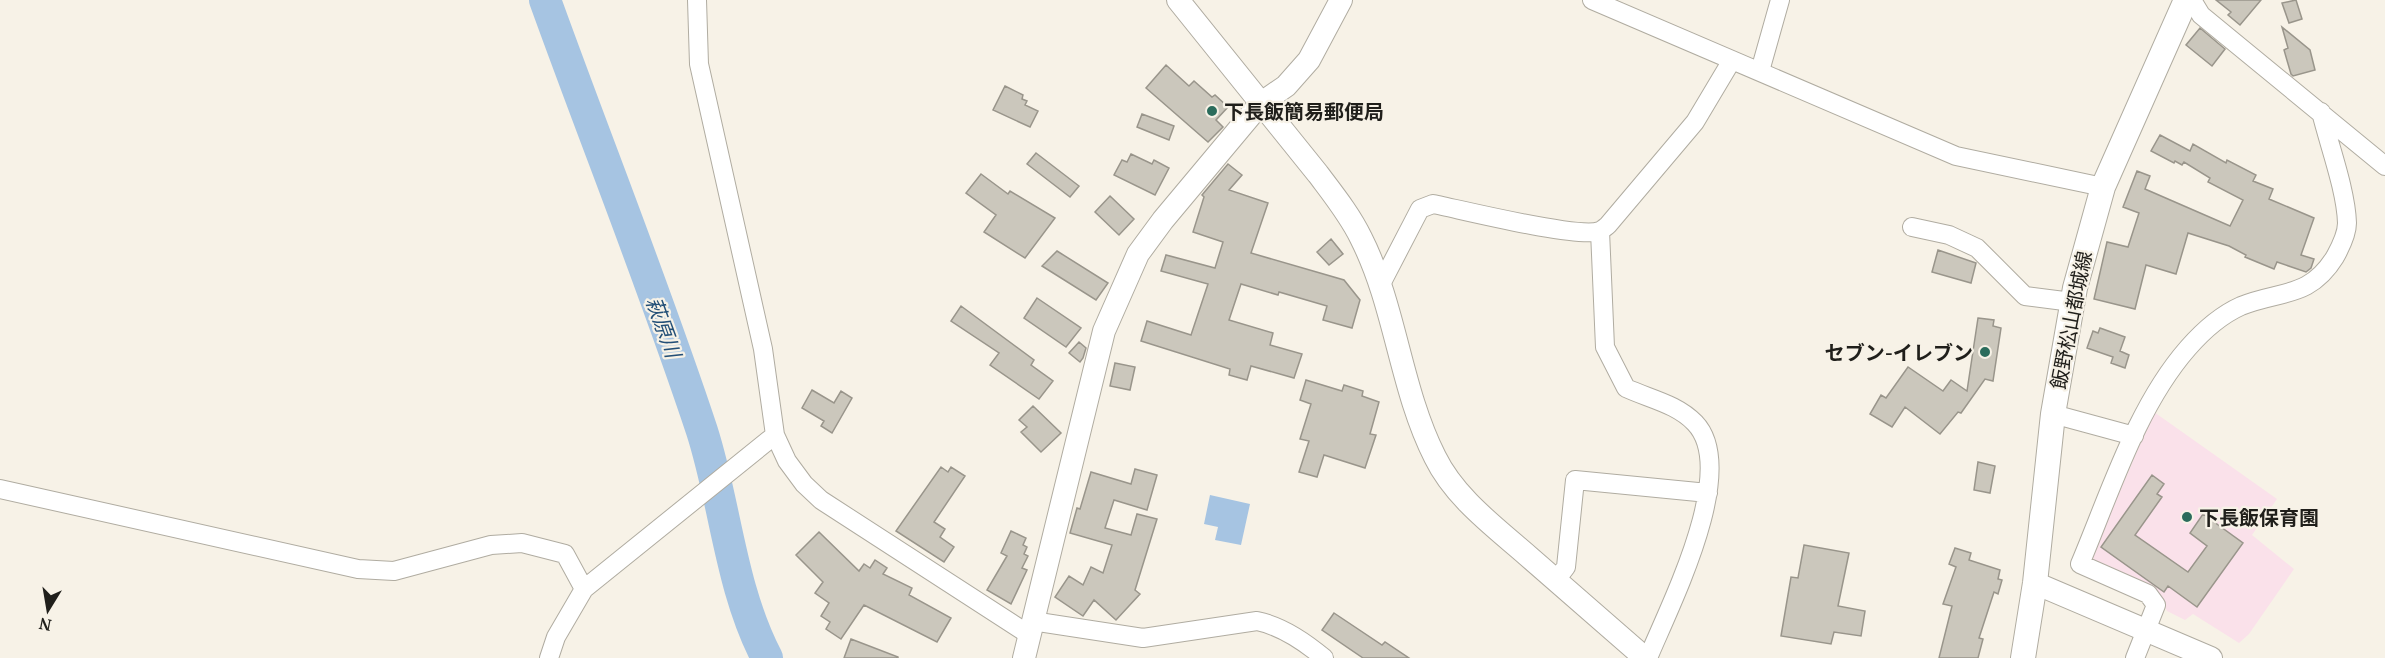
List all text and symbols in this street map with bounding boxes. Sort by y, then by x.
place label: 下長飯簡易郵便局 [1224,98,1384,125]
marker: 下長飯簡易郵便局 [1205,104,1219,118]
street label: 飯野松山都城線 [2044,249,2098,391]
water label: 萩原川 [640,293,689,363]
place label: セブン-イレブン [1825,339,1973,366]
marker: セブン-イレブン [1978,345,1992,359]
place label: 下長飯保育園 [2199,504,2319,531]
marker: 下長飯保育園 [2180,510,2194,524]
north arrow [18,580,78,640]
text: N [37,613,53,637]

